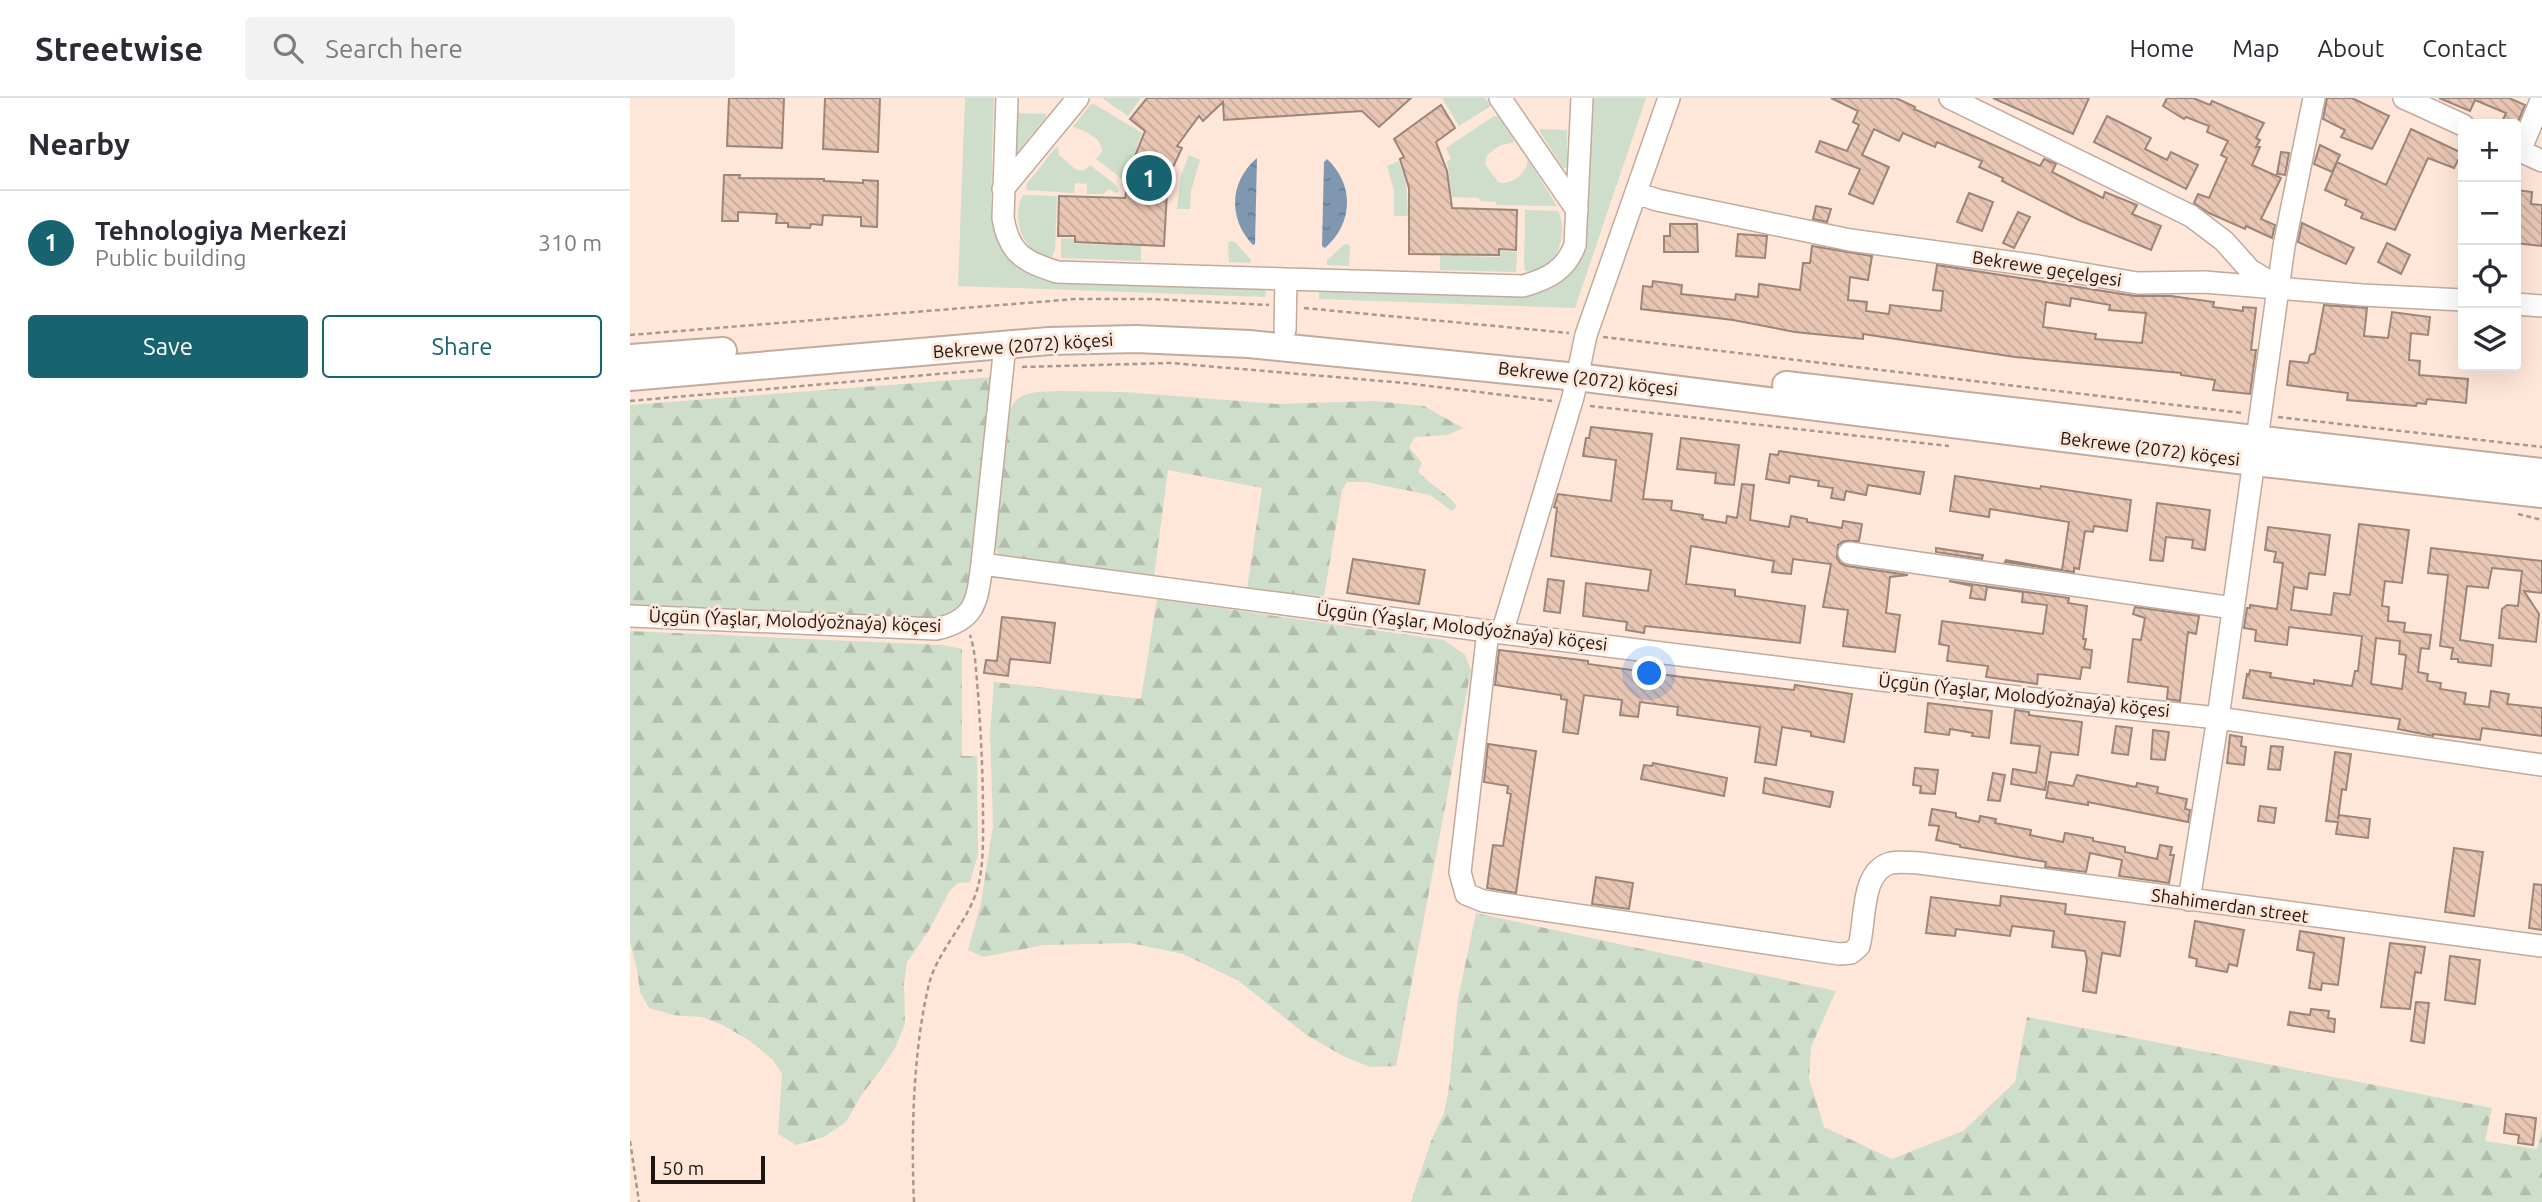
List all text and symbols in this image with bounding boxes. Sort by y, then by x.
search box [245,17,735,80]
icon: search [269,29,307,67]
text: Streetwise [35,30,203,67]
text: Search here [325,34,463,63]
text: Home [2129,35,2194,62]
text: Map [2232,35,2279,62]
text: About [2317,35,2384,62]
text: Contact [2422,35,2507,62]
map controls [2458,119,2521,371]
button: + [2458,119,2521,182]
text: Nearby [28,127,130,161]
pin: 1 [1126,152,1172,204]
button: − [2458,182,2521,245]
text: Tehnologiya Merkezi [95,216,347,245]
text: 1 [45,230,57,255]
text: 310 m [538,230,602,255]
text: Public building [95,245,247,270]
button: locate [2458,245,2521,308]
street label: Bekrewe geçelgesi [1971,246,2123,290]
button: layers [2458,308,2521,371]
button: Save [28,315,308,378]
button: Share [322,315,602,378]
street label: Bekrewe (2072) köçesi [932,329,1114,362]
street label: Bekrewe (2072) köçesi [1497,357,1679,400]
street label: Bekrewe (2072) köçesi [2059,427,2241,470]
street label: Üçgün (Ýaşlar, Molodýožnaýa) köçesi [1315,597,1609,655]
street label: Üçgün (Ýaşlar, Molodýožnaýa) köçesi [648,604,942,636]
your location [1632,656,1666,690]
street label: Üçgün (Ýaşlar, Molodýožnaýa) köçesi [1877,669,2171,721]
street label: Shahimerdan street [2150,884,2310,926]
scale bar [651,1153,765,1185]
text: 50 m [662,1157,704,1179]

